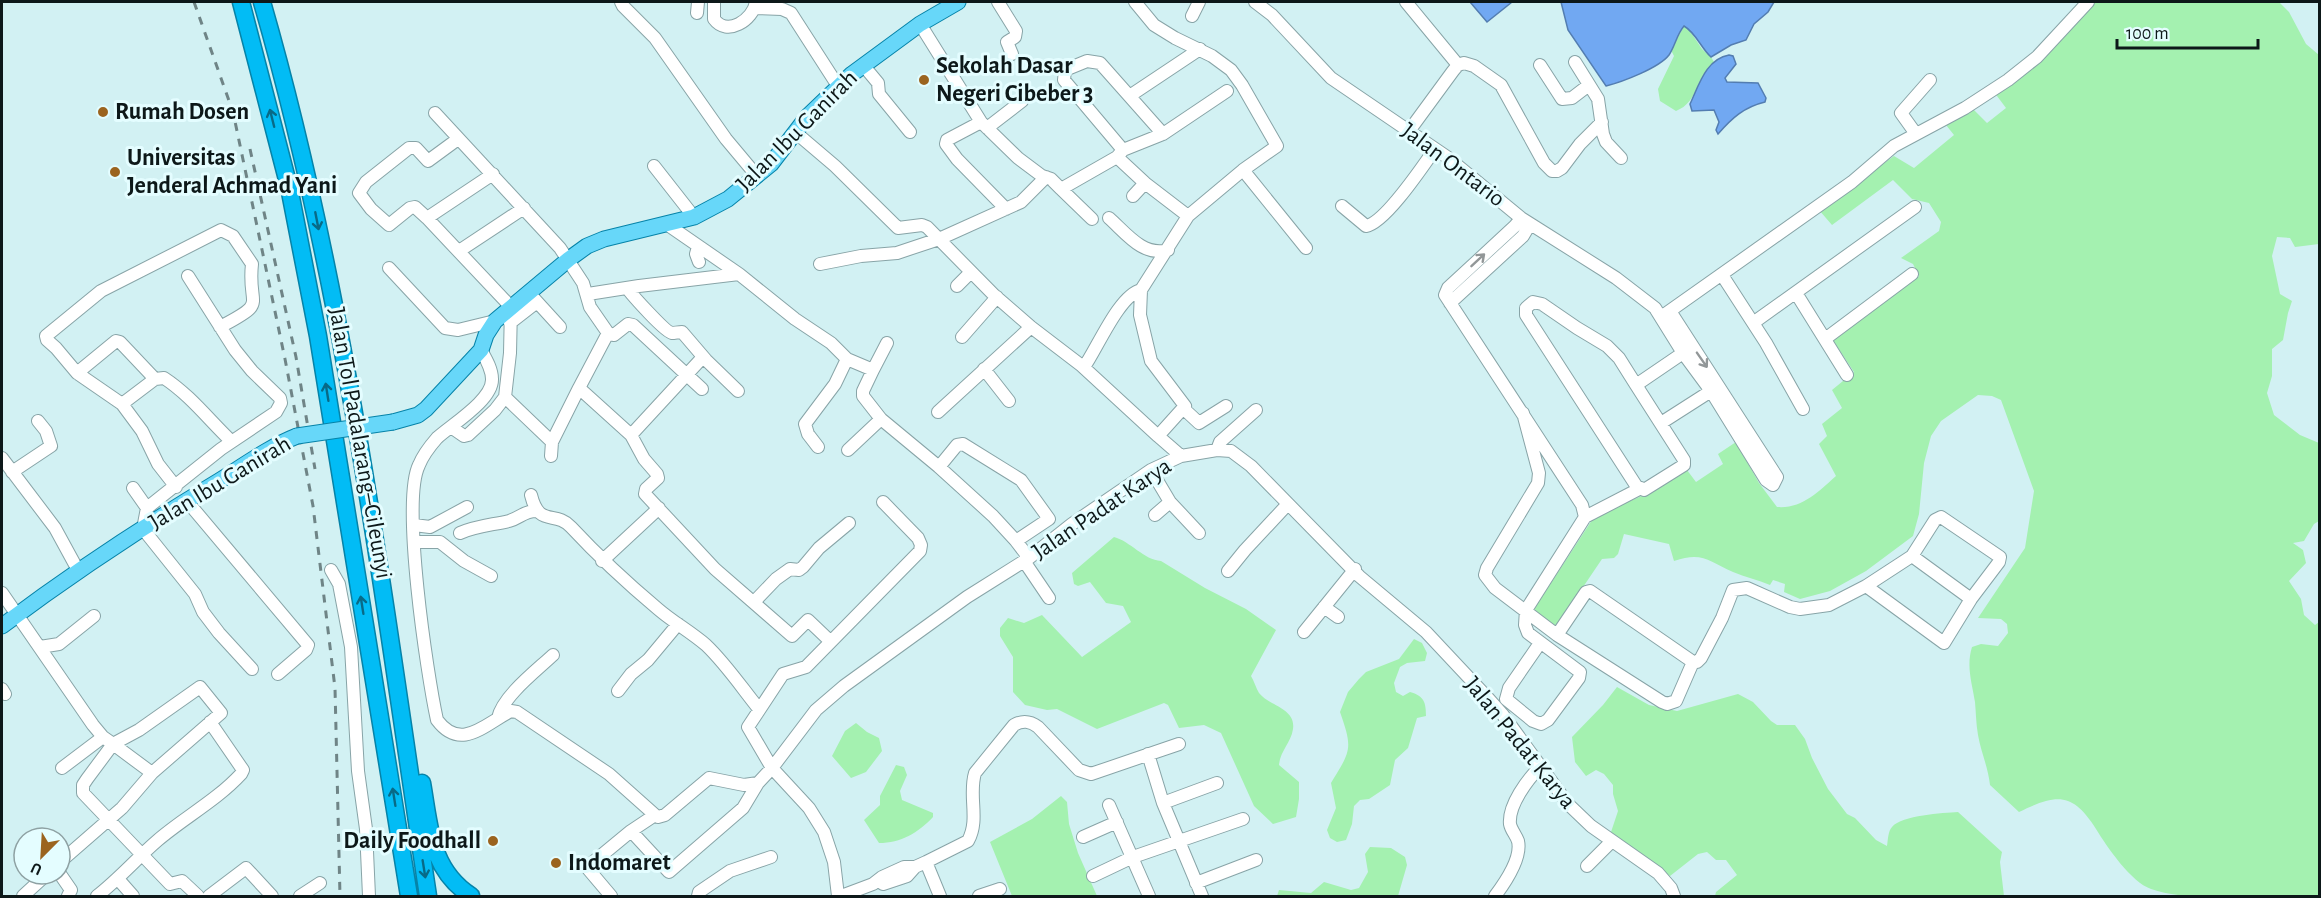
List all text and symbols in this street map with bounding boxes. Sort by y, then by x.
scale bar [2117,12,2258,50]
text: 100 m [2126,25,2169,43]
place label: Sekolah Dasar Negeri Cibeber 3 [936,54,1093,106]
street label: Jalan Ibu Ganirah [732,66,862,196]
marker: Sekolah Dasar Negeri Cibeber 3 [917,73,931,87]
place label: Rumah Dosen [115,100,249,124]
marker: Rumah Dosen [96,105,110,119]
one-way arrow [265,109,277,128]
street label: Jalan Ontario [1397,119,1509,211]
place label: Universitas Jenderal Achmad Yani [127,146,337,198]
marker: Universitas Jenderal Achmad Yani [108,165,122,179]
one-way arrow [312,211,323,231]
one-way arrow [1471,253,1486,267]
street label: Jalan Tol Padalarang–Cileunyi [324,305,396,581]
one-way arrow [1696,352,1708,368]
one-way arrow [322,382,333,402]
street label: Jalan Ibu Ganirah [145,431,295,535]
street label: Jalan Padat Karya [1028,454,1176,564]
one-way arrow [357,595,368,615]
street label: Jalan Padat Karya [1460,673,1580,813]
one-way arrow [388,788,399,808]
north arrow [12,826,72,886]
place label: Daily Foodhall [343,829,481,853]
marker: Daily Foodhall [486,834,500,848]
place label: Indomaret [568,851,671,875]
marker: Indomaret [549,856,563,870]
text: U [28,859,44,878]
one-way arrow [419,859,430,879]

